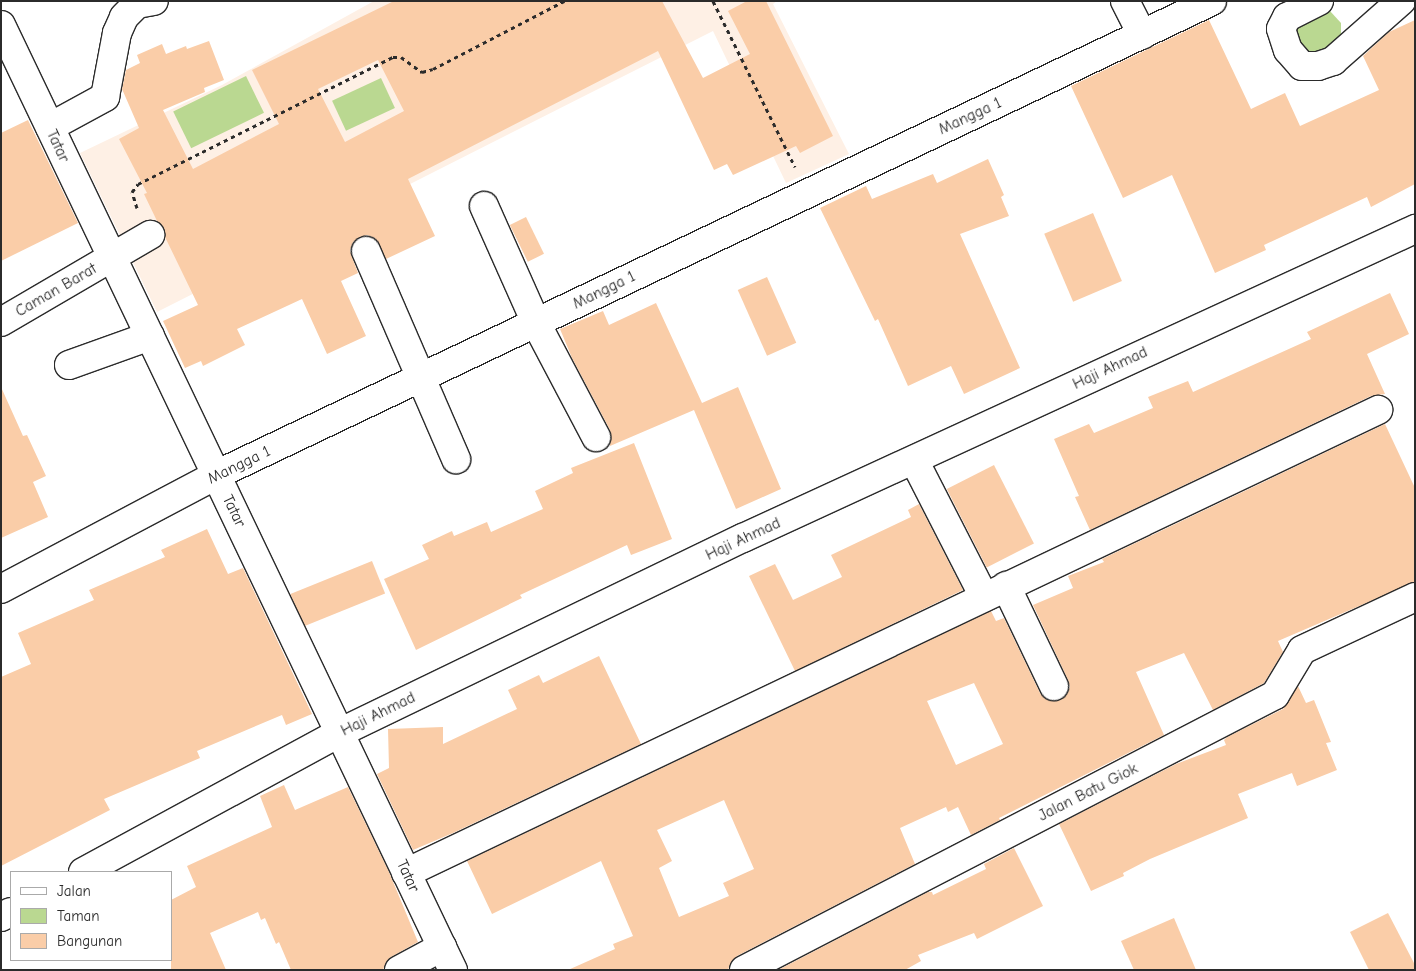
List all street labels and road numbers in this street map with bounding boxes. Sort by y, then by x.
street label: Mangga 1 [935,93,1005,139]
street label: Tatar [42,127,74,165]
street label: Caman Barat [12,259,100,321]
street label: Mangga 1 [569,267,639,313]
street label: Haji Ahmad [1070,342,1150,394]
street label: Mangga 1 [204,442,274,488]
street label: Tatar [218,492,250,530]
street label: Haji Ahmad [703,513,783,565]
street label: Haji Ahmad [338,688,418,740]
street label: Jalan Batu Giok [1035,759,1141,825]
street label: Tatar [392,857,424,895]

